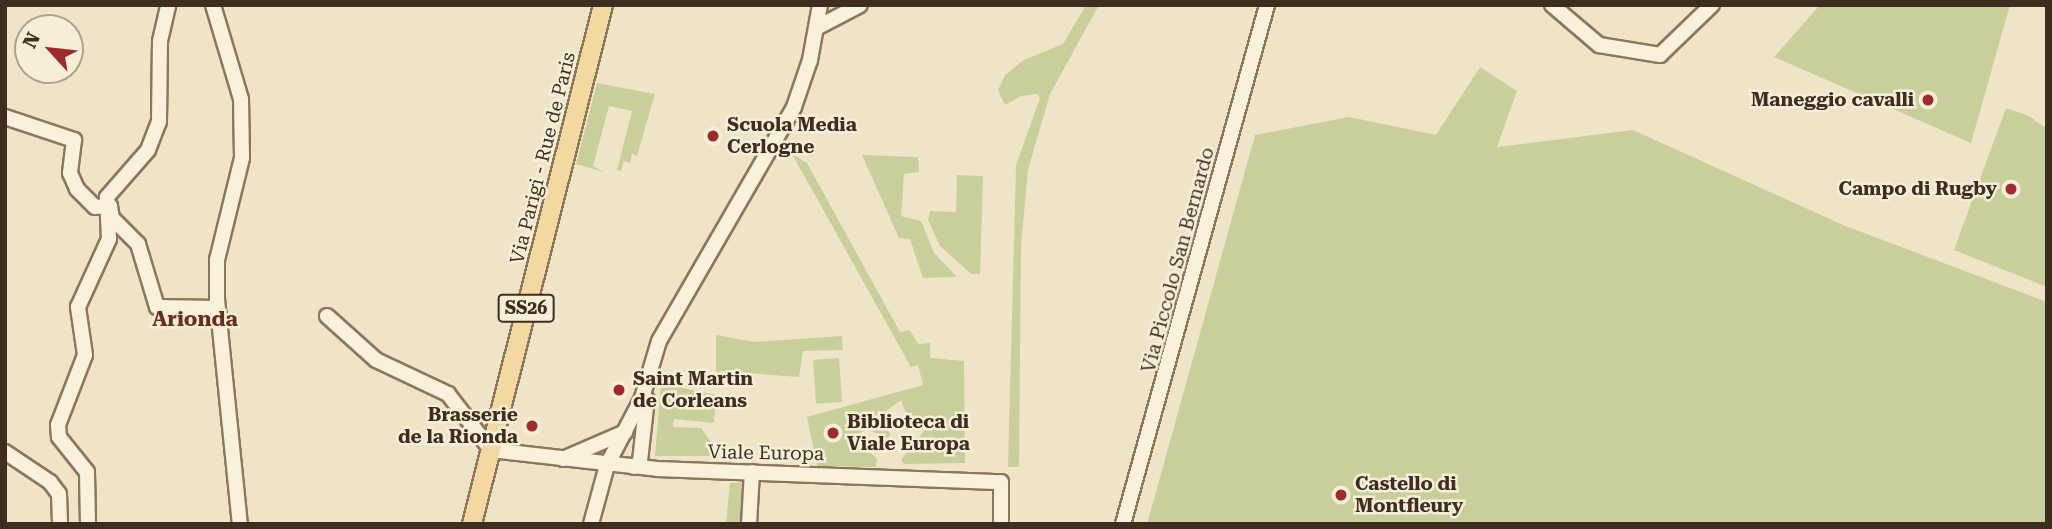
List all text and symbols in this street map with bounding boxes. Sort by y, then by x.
north arrow [14,14,84,84]
text: N [18,28,45,52]
street label: Via Parigi - Rue de Paris [506,50,580,266]
place label: Maneggio cavalli [1751,89,1914,111]
marker: Maneggio cavalli [1920,92,1936,108]
place label: Scuola Media Cerlogne [727,114,857,158]
marker: Scuola Media Cerlogne [705,128,721,144]
street label: Via Piccolo San Bernardo [1137,145,1219,375]
place label: Campo di Rugby [1839,178,1997,200]
marker: Campo di Rugby [2003,181,2019,197]
road number: SS26 [496,294,556,322]
district label: Arionda [152,306,238,332]
place label: Saint Martin de Corleans [633,368,753,412]
marker: Saint Martin de Corleans [611,382,627,398]
place label: Brasserie de la Rionda [398,404,518,448]
place label: Biblioteca di Viale Europa [847,411,970,455]
marker: Brasserie de la Rionda [524,418,540,434]
marker: Biblioteca di Viale Europa [825,425,841,441]
street label: Viale Europa [708,441,824,465]
place label: Castello di Montfleury [1355,473,1463,517]
marker: Castello di Montfleury [1333,487,1349,503]

